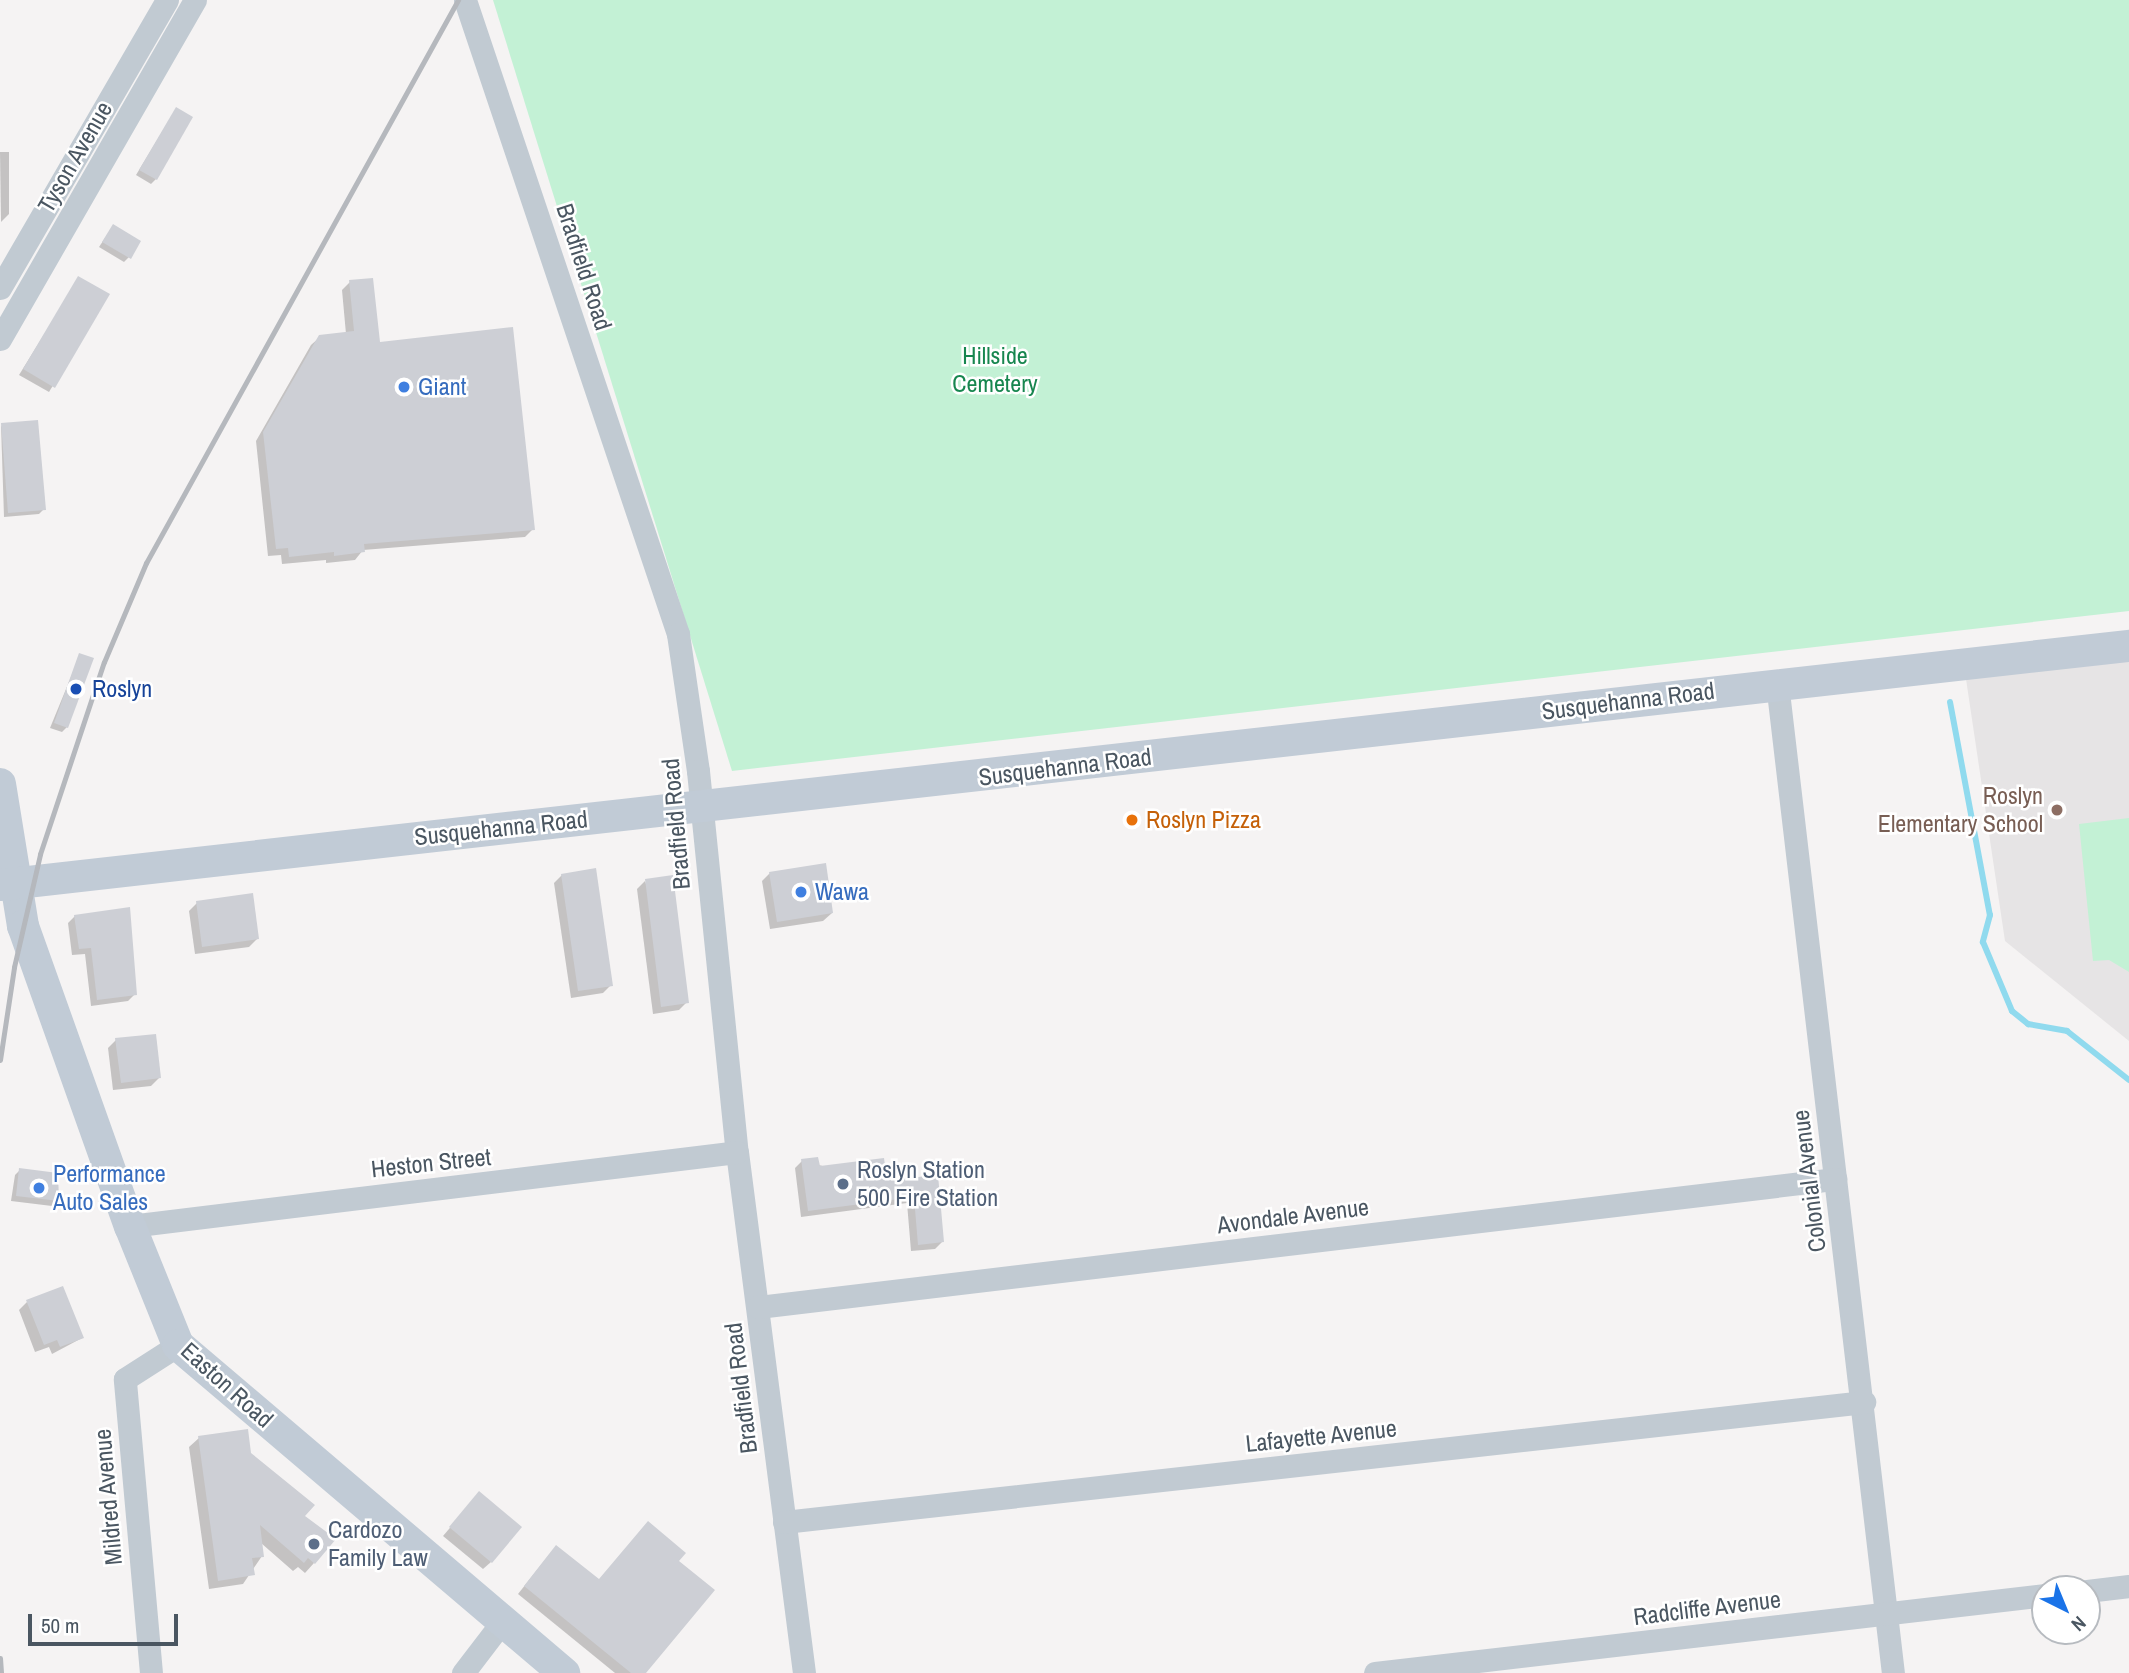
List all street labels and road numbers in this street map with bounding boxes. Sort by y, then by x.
street label: Tyson Avenue [31,96,119,218]
street label: Bradfield Road [550,200,618,334]
street label: Susquehanna Road [1540,676,1716,726]
street label: Susquehanna Road [977,742,1153,792]
street label: Bradfield Road [656,757,696,891]
street label: Susquehanna Road [413,805,589,851]
street label: Colonial Avenue [1786,1108,1832,1254]
street label: Heston Street [370,1142,492,1184]
street label: Avondale Avenue [1215,1192,1371,1240]
street label: Bradfield Road [719,1321,763,1455]
street label: Easton Road [175,1336,279,1434]
street label: Lafayette Avenue [1243,1414,1399,1458]
street label: Mildred Avenue [88,1427,128,1567]
street label: Radcliffe Avenue [1631,1585,1783,1631]

